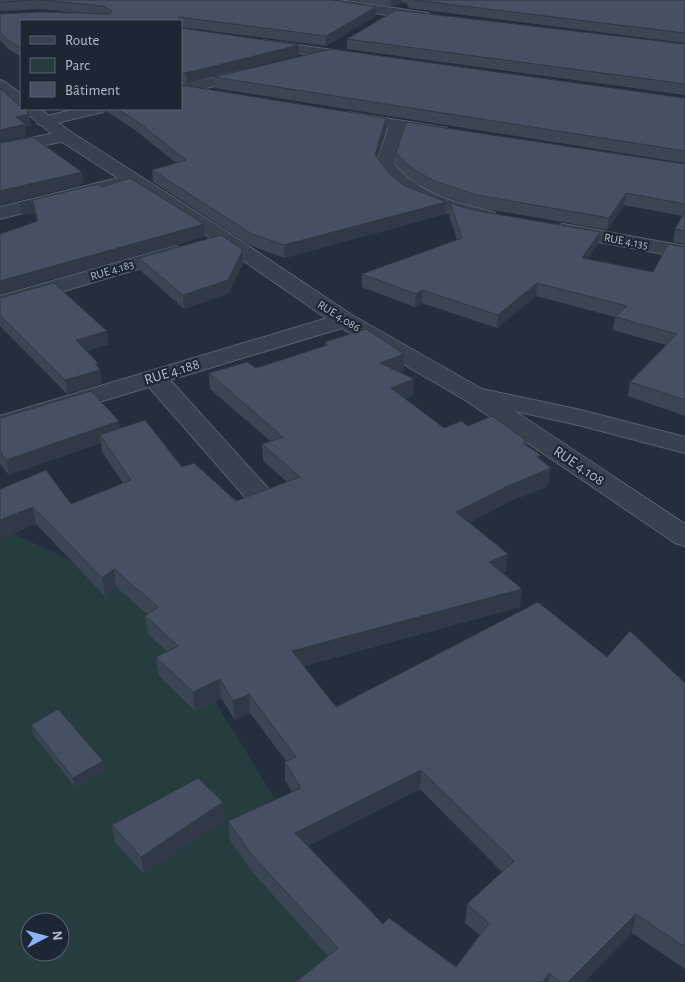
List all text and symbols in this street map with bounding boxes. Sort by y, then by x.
legend [20,20,182,110]
text: Route [65,33,99,48]
text: Parc [65,58,90,73]
text: Bâtiment [65,83,120,98]
street label: RUE 4.135 [603,231,649,251]
street label: RUE 4.183 [89,258,135,282]
street label: RUE 4.086 [316,298,363,334]
street label: RUE 4.188 [142,356,202,388]
street label: RUE 4.108 [551,444,607,488]
north arrow [20,912,70,962]
text: N [49,930,64,941]

